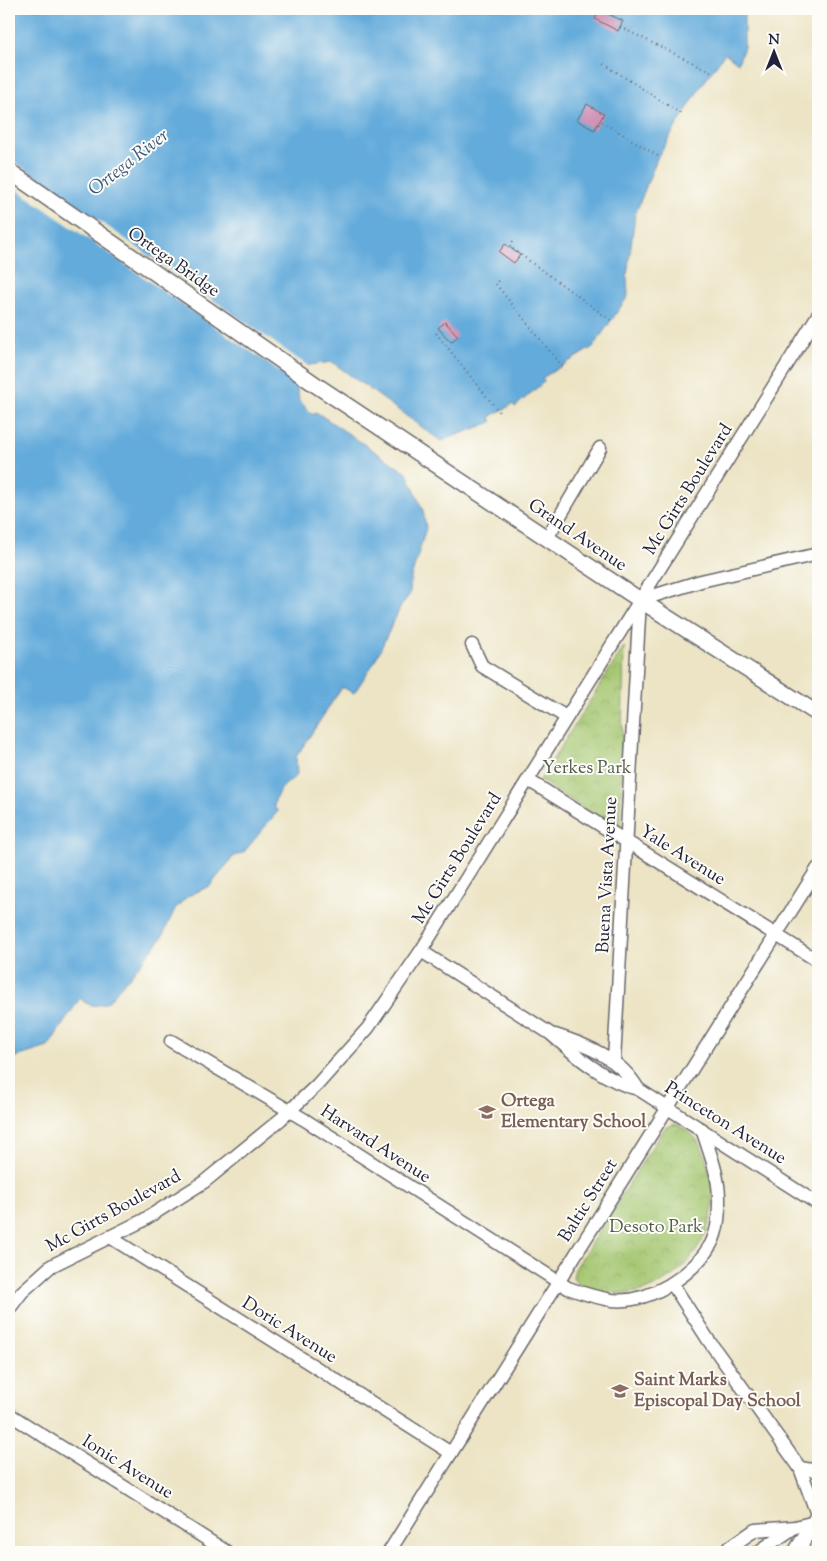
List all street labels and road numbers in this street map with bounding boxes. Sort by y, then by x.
street label: Ortega Bridge [121,221,225,305]
street label: Mc Girts Boulevard [638,419,740,561]
street label: Grand Avenue [522,493,632,579]
street label: Mc Girts Boulevard [407,788,509,930]
street label: Buena Vista Avenue [591,796,625,954]
street label: Yale Avenue [634,819,730,893]
street label: Princeton Avenue [659,1076,791,1172]
street label: Harvard Avenue [315,1099,435,1191]
street label: Baltic Street [553,1154,625,1248]
street label: Mc Girts Boulevard [42,1164,186,1260]
street label: Doric Avenue [236,1291,342,1371]
street label: Ionic Avenue [76,1430,178,1506]

